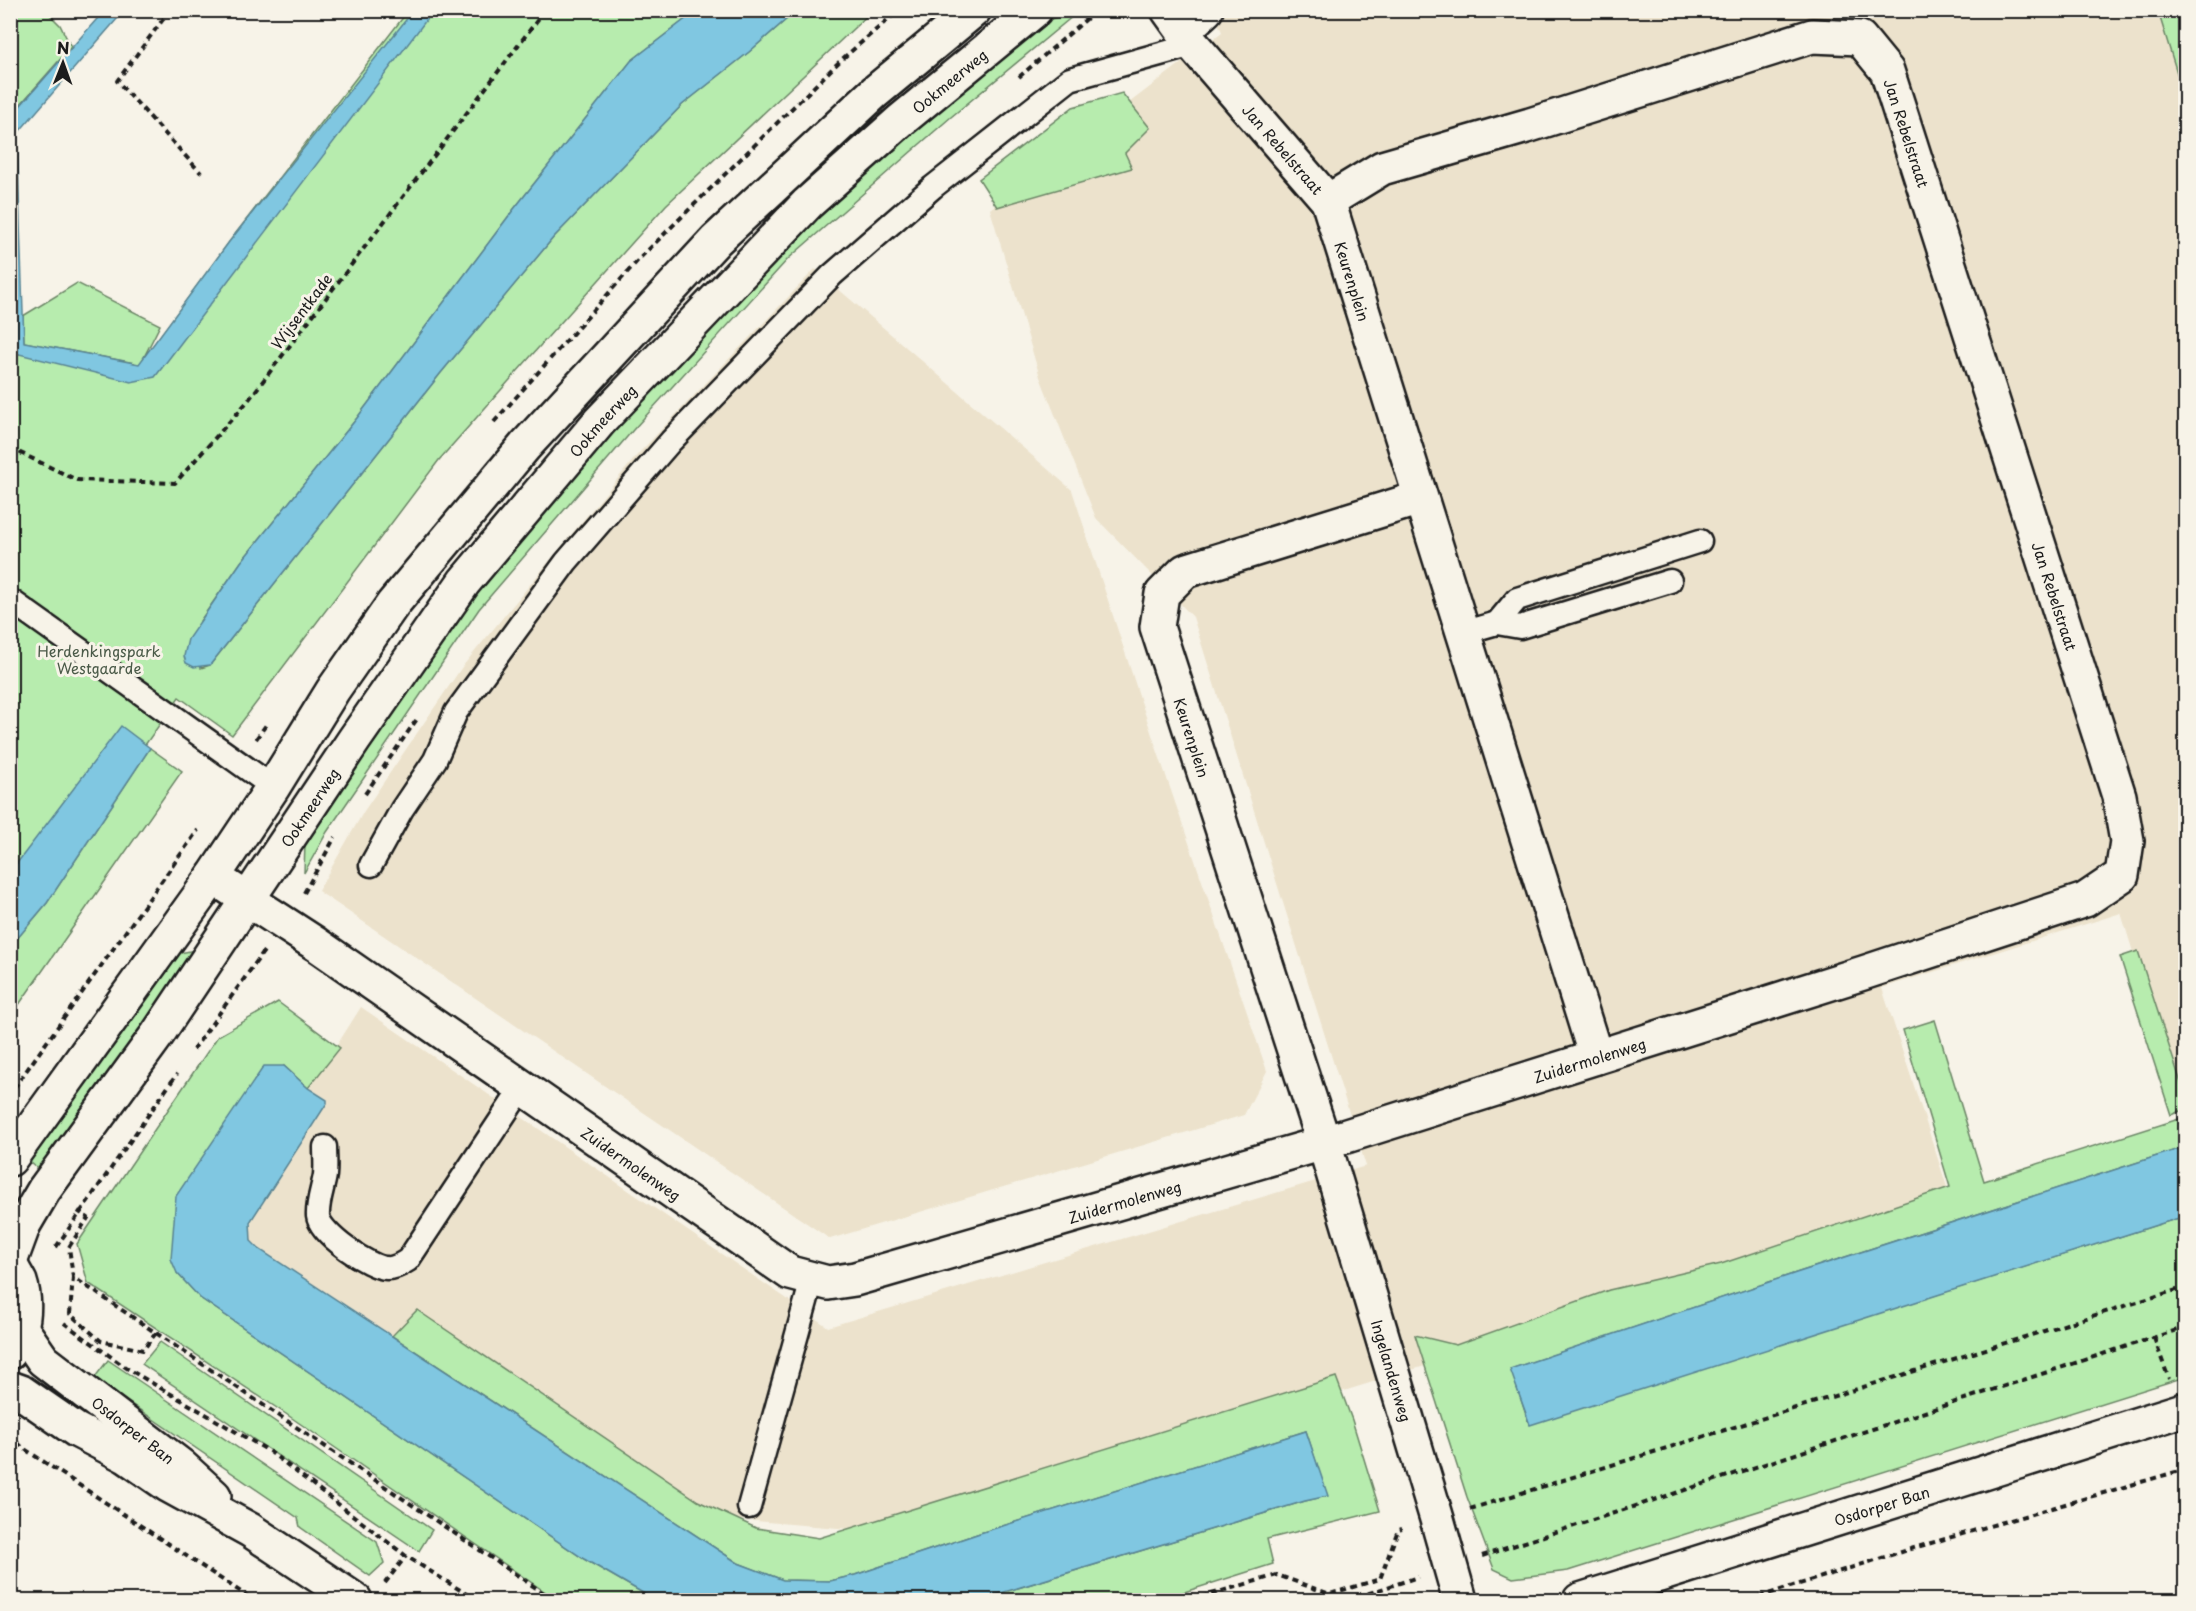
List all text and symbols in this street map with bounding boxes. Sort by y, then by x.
north arrow [33,33,93,93]
text: N [57,35,70,59]
street label: Ookmeerweg [907,43,992,118]
street label: Jan Rebelstraat [1879,76,1935,190]
street label: Jan Rebelstraat [1237,99,1329,199]
street label: Keurenplein [1330,238,1376,324]
street label: Wijsentkade [265,268,337,354]
street label: Ookmeerweg [563,378,641,462]
street label: Jan Rebelstraat [2027,539,2083,653]
park label: Herdenkingspark Westgaarde [37,639,161,679]
street label: Keurenplein [1169,695,1216,780]
street label: Ookmeerweg [274,763,344,851]
street label: Zuidermolenweg [1530,1031,1649,1088]
street label: Zuidermolenweg [577,1120,686,1206]
street label: Zuidermolenweg [1065,1174,1184,1228]
street label: Ingelandenweg [1366,1317,1419,1425]
street label: Osdorper Ban [87,1390,180,1469]
street label: Osdorper Ban [1831,1479,1932,1531]

